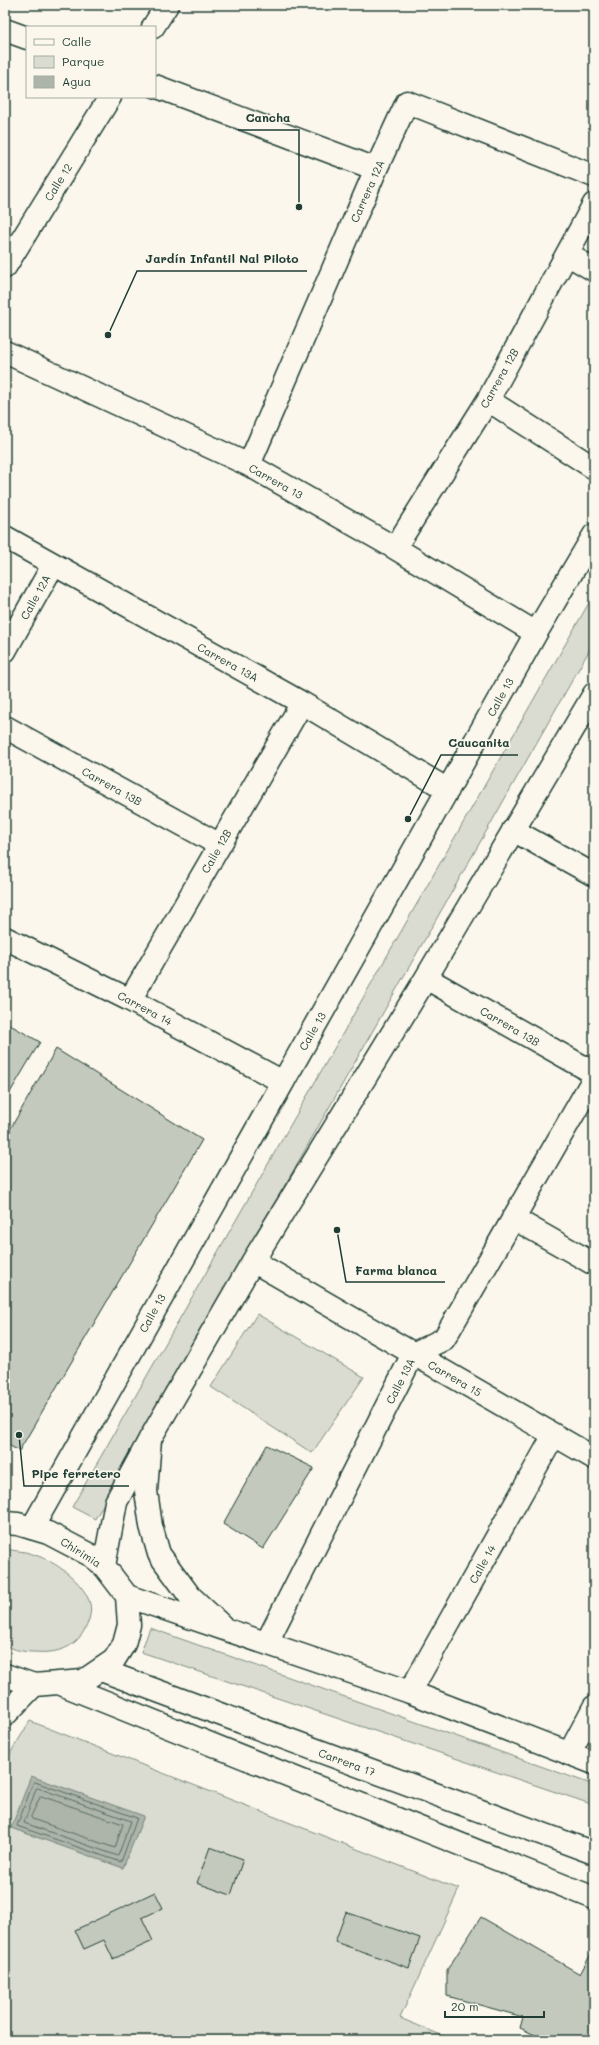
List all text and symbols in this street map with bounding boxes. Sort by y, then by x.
legend [26,26,156,98]
text: Calle [62,33,92,49]
text: Parque [62,53,105,69]
text: Agua [62,73,91,89]
callout: Cancha [238,106,299,130]
text: Cancha [246,109,290,125]
street label: Carrera 12A [346,157,388,225]
street label: Calle 12 [41,160,75,204]
callout: Jardín Infantil Nal Piloto [137,247,307,271]
text: Jardín Infantil Nal Piloto [145,250,299,266]
street label: Carrera 12B [476,345,522,411]
street label: Carrera 13 [246,460,306,502]
street label: Calle 12A [17,572,53,622]
street label: Carrera 13A [195,639,261,685]
street label: Calle 13 [483,675,517,719]
callout: Caucanita [441,731,518,755]
text: Caucanita [448,734,510,750]
street label: Carrera 13B [79,763,145,809]
street label: Calle 12B [197,826,235,876]
street label: Carrera 14 [115,987,175,1029]
street label: Carrera 13B [477,1003,543,1049]
street label: Calle 13 [295,1009,329,1053]
callout: Farma blanca [346,1258,445,1282]
text: Farma blanca [355,1262,437,1278]
street label: Calle 13 [135,1291,169,1335]
street label: Calle 13A [382,1356,418,1406]
street label: Carrera 15 [425,1357,485,1399]
callout: Pipe ferretero [24,1462,129,1486]
text: Pipe ferretero [31,1465,121,1481]
street label: Chirimia [58,1534,104,1570]
street label: Calle 14 [465,1542,499,1586]
street label: Carrera 17 [316,1745,378,1779]
scale bar [445,1993,544,2019]
text: 20 m [451,1998,479,2014]

